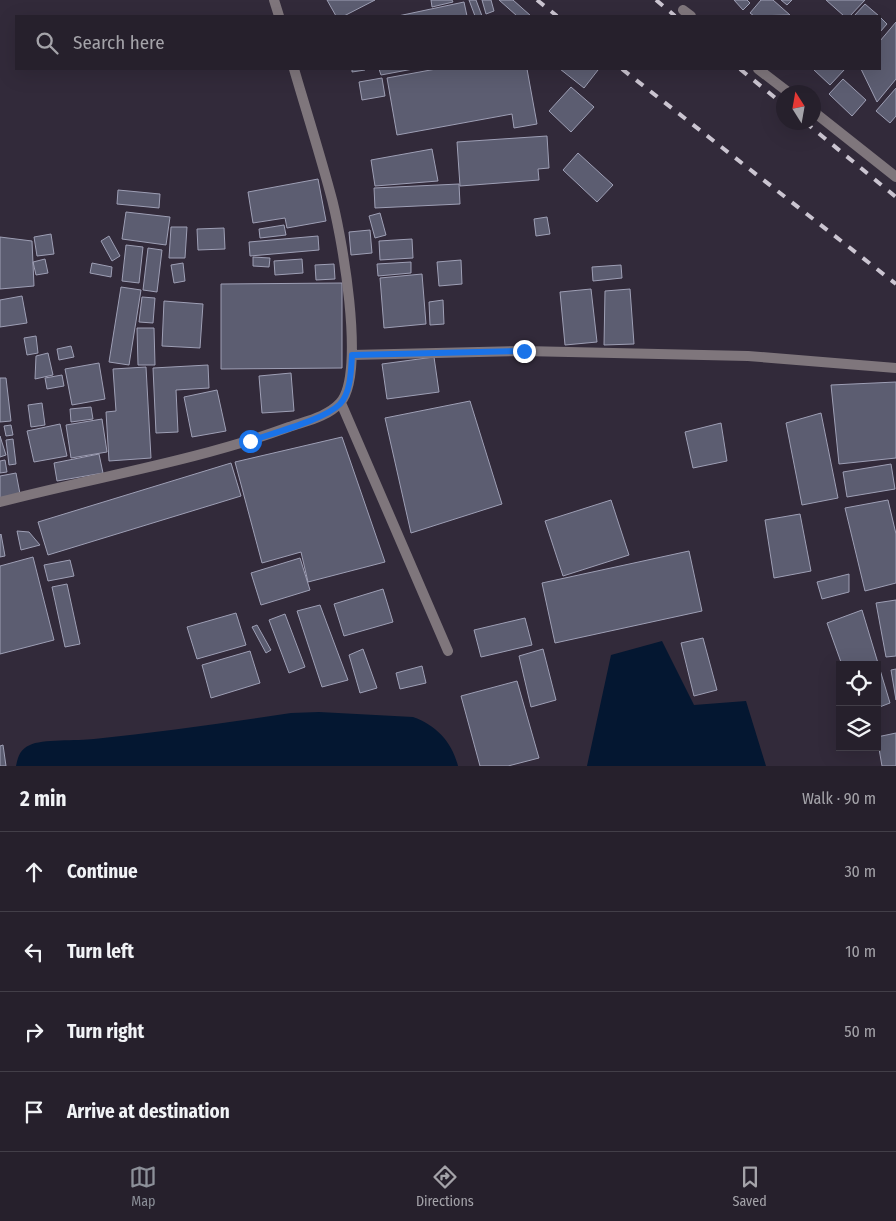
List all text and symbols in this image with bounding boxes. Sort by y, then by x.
search box [15,15,881,70]
icon: search [33,29,61,57]
text: Search here [73,31,165,54]
north arrow [776,85,821,130]
route end [513,340,536,363]
route start [239,430,262,453]
map controls [836,661,881,751]
button: locate [836,661,881,706]
button: layers [836,706,881,751]
text: 2 min [20,786,67,812]
text: Walk · 90 m [802,789,876,808]
icon: ahead [20,858,48,886]
text: Continue [67,860,138,883]
text: 30 m [844,862,876,881]
icon: left [20,938,48,966]
text: Turn left [67,940,134,963]
text: 10 m [845,942,876,961]
icon: right [20,1018,48,1046]
text: Turn right [67,1020,144,1043]
text: 50 m [844,1022,876,1041]
icon: arrive [20,1098,48,1126]
text: Arrive at destination [67,1100,230,1123]
tab: Map [129,1163,157,1210]
tab: Directions [416,1163,474,1210]
tab: Saved [732,1163,767,1210]

